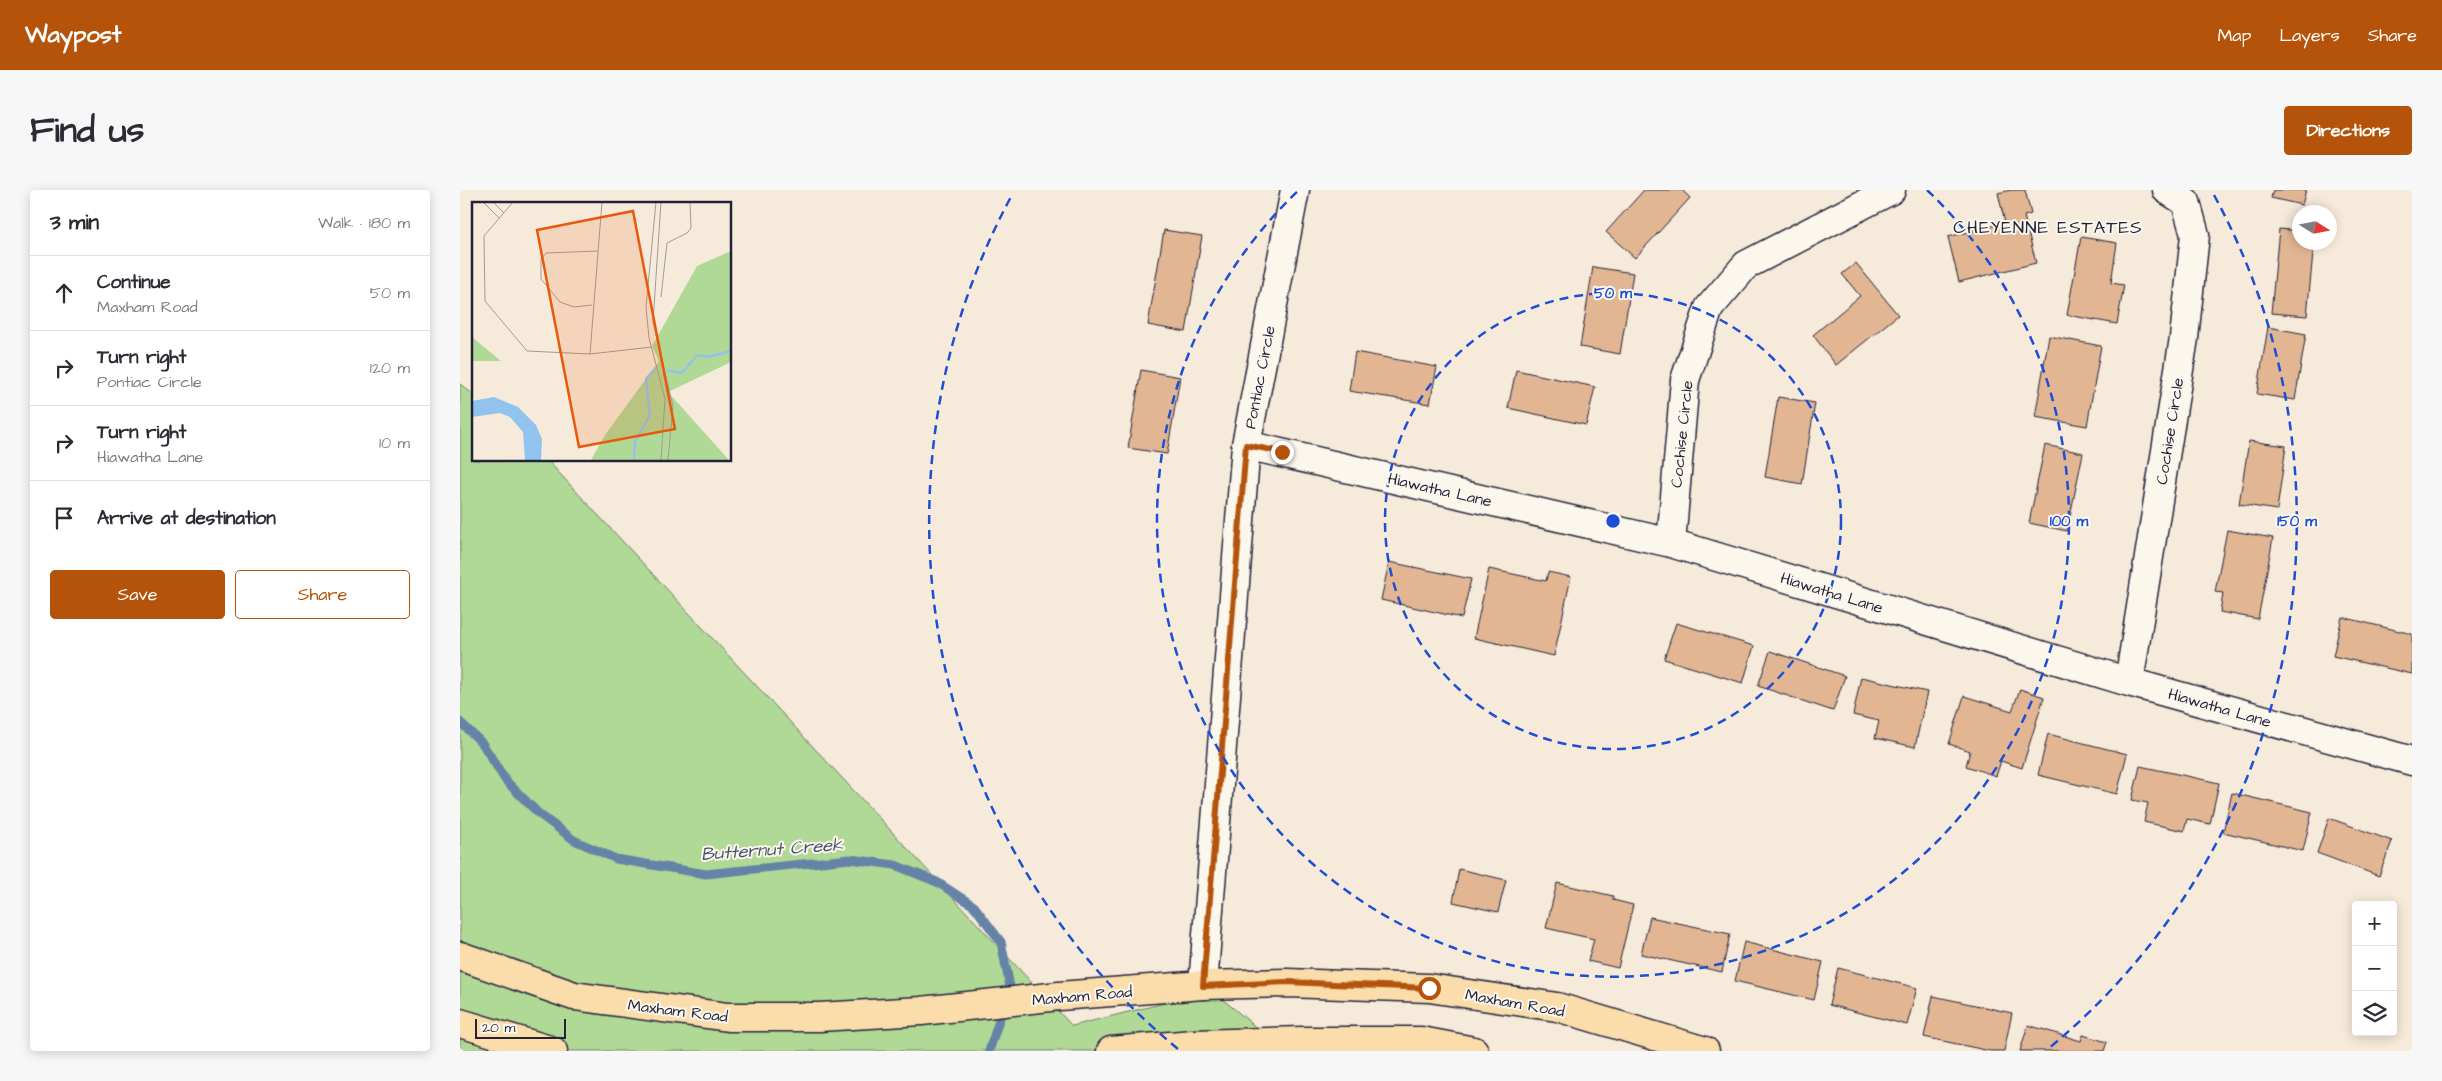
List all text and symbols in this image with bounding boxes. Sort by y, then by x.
text: Waypost [25,18,122,52]
text: Map [2217,23,2251,48]
text: Layers [2279,23,2340,48]
text: Share [2368,23,2417,48]
text: Find us [30,106,144,155]
button: Directions [2284,106,2412,155]
inset map [472,202,731,461]
north arrow [2292,205,2337,250]
text: 3 min [50,208,99,237]
text: Walk · 180 m [318,212,410,234]
district label: CHEYENNE ESTATES [1953,215,2143,240]
text: Continue [97,269,171,296]
icon: ahead [50,279,78,307]
text: 50 m [370,282,410,304]
text: 50 m [1594,283,1632,304]
text: Maxham Road [97,296,198,318]
street label: Pontiac Circle [1239,323,1281,431]
text: Turn right [97,344,186,371]
icon: right [50,354,78,382]
text: 120 m [370,357,410,379]
text: Pontiac Circle [97,371,202,393]
street label: Cochise Circle [2151,376,2189,486]
street label: Cochise Circle [1665,379,1699,489]
text: Turn right [97,419,186,446]
icon: right [50,429,78,457]
text: 10 m [379,432,410,454]
route end [1271,441,1294,464]
text: Hiawatha Lane [97,446,203,468]
street label: Hiawatha Lane [1386,467,1494,513]
icon: arrive [50,504,78,532]
text: Arrive at destination [97,505,276,532]
text: 100 m [2050,511,2089,532]
text: 150 m [2277,511,2317,532]
centre of rings [1604,512,1622,530]
street label: Hiawatha Lane [1778,567,1886,619]
button: Save [50,570,225,619]
button: Share [235,570,410,619]
street label: Hiawatha Lane [2166,683,2274,733]
water label: Butternut Creek [700,832,845,867]
map controls [2352,901,2397,1036]
button: + [2352,901,2397,946]
button: − [2352,946,2397,991]
route start [1418,977,1441,1000]
street label: Maxham Road [1031,981,1133,1011]
street label: Maxham Road [1463,983,1566,1023]
button: layers [2352,991,2397,1036]
street label: Maxham Road [627,994,729,1028]
scale bar [475,1016,566,1039]
text: 20 m [482,1018,515,1038]

